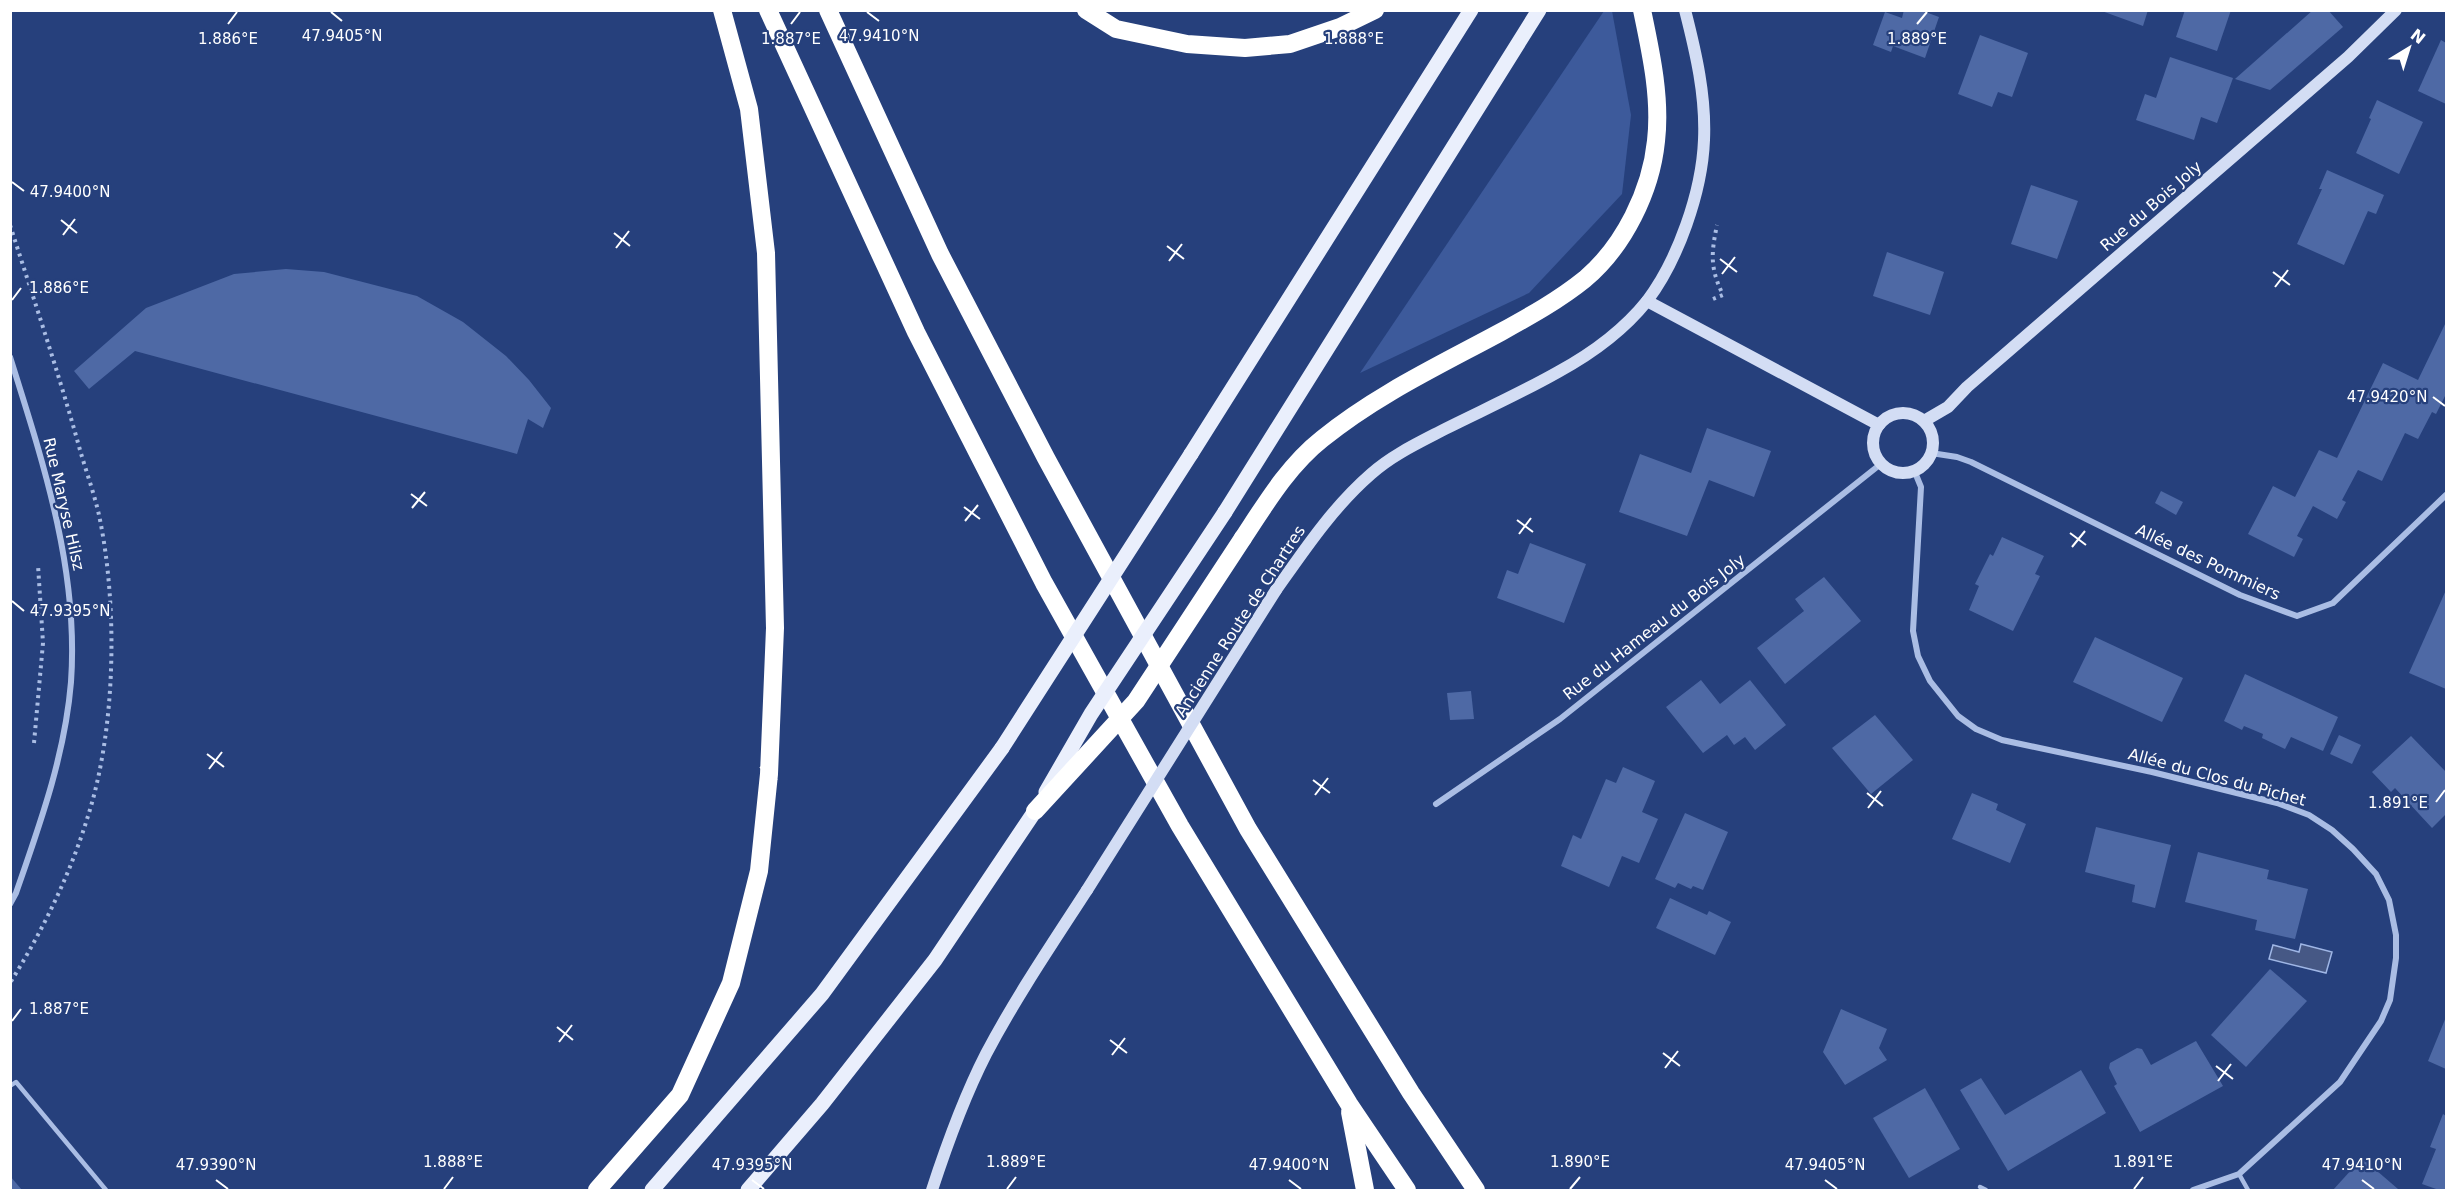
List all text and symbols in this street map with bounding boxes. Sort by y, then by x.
north arrow [2379,18,2439,78]
text: N [2407,25,2429,48]
text: 47.9405°N [302,27,382,45]
text: 47.9410°N [839,27,919,45]
text: 1.886°E [198,30,258,48]
text: 1.887°E [761,30,821,48]
text: 1.888°E [1324,30,1384,48]
text: 1.889°E [1887,30,1947,48]
street label: Rue du Bois Joly [2097,157,2205,255]
text: 47.9400°N [30,183,110,201]
text: 1.886°E [29,279,89,297]
text: 47.9420°N [2347,388,2427,406]
street label: Rue Maryse Hilsz [39,436,89,572]
street label: Allée des Pommiers [2133,520,2283,604]
street label: Ancienne Route de Chartres [1171,522,1309,720]
street label: Rue du Hameau du Bois Joly [1559,550,1749,704]
text: 47.9395°N [30,602,110,620]
street label: Allée du Clos du Pichet [2126,744,2308,810]
text: 1.891°E [2368,794,2428,812]
text: 1.887°E [29,1000,89,1018]
text: 1.888°E [423,1153,483,1171]
text: 1.889°E [986,1153,1046,1171]
text: 1.890°E [1550,1153,1610,1171]
text: 1.891°E [2113,1153,2173,1171]
text: 47.9390°N [176,1156,256,1174]
text: 47.9395°N [712,1156,792,1174]
text: 47.9400°N [1249,1156,1329,1174]
text: 47.9405°N [1785,1156,1865,1174]
text: 47.9410°N [2322,1156,2402,1174]

